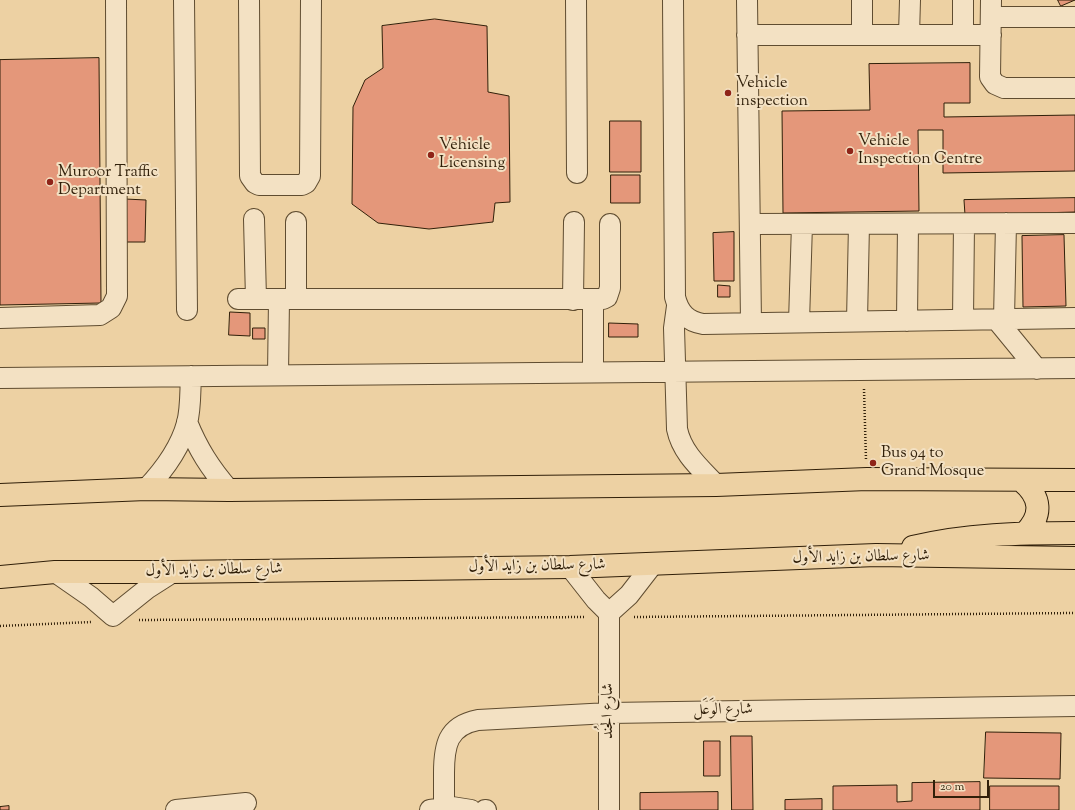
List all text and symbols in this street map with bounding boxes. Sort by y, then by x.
place label: Vehicle inspection [736,74,808,112]
marker: Vehicle inspection [723,88,733,98]
place label: Vehicle Inspection Centre [858,132,982,170]
place label: Vehicle Licensing [439,136,505,174]
marker: Vehicle Inspection Centre [845,146,855,156]
marker: Vehicle Licensing [426,150,436,160]
place label: Muroor Traffic Department [58,163,158,201]
marker: Muroor Traffic Department [45,177,55,187]
place label: Bus 94 to Grand Mosque [881,444,984,482]
marker: Bus 94 to Grand Mosque [868,458,878,468]
street label: شارع سلطان بن زايد الأول [792,547,930,569]
street label: شارع سلطان بن زايد الأول [468,556,606,578]
street label: شارع سلطان بن زايد الأول [145,560,283,582]
street label: شارع الجُند [599,683,619,739]
street label: شارع الوَعَل [693,701,753,721]
scale bar [935,772,991,798]
text: 20 m [940,778,964,796]

